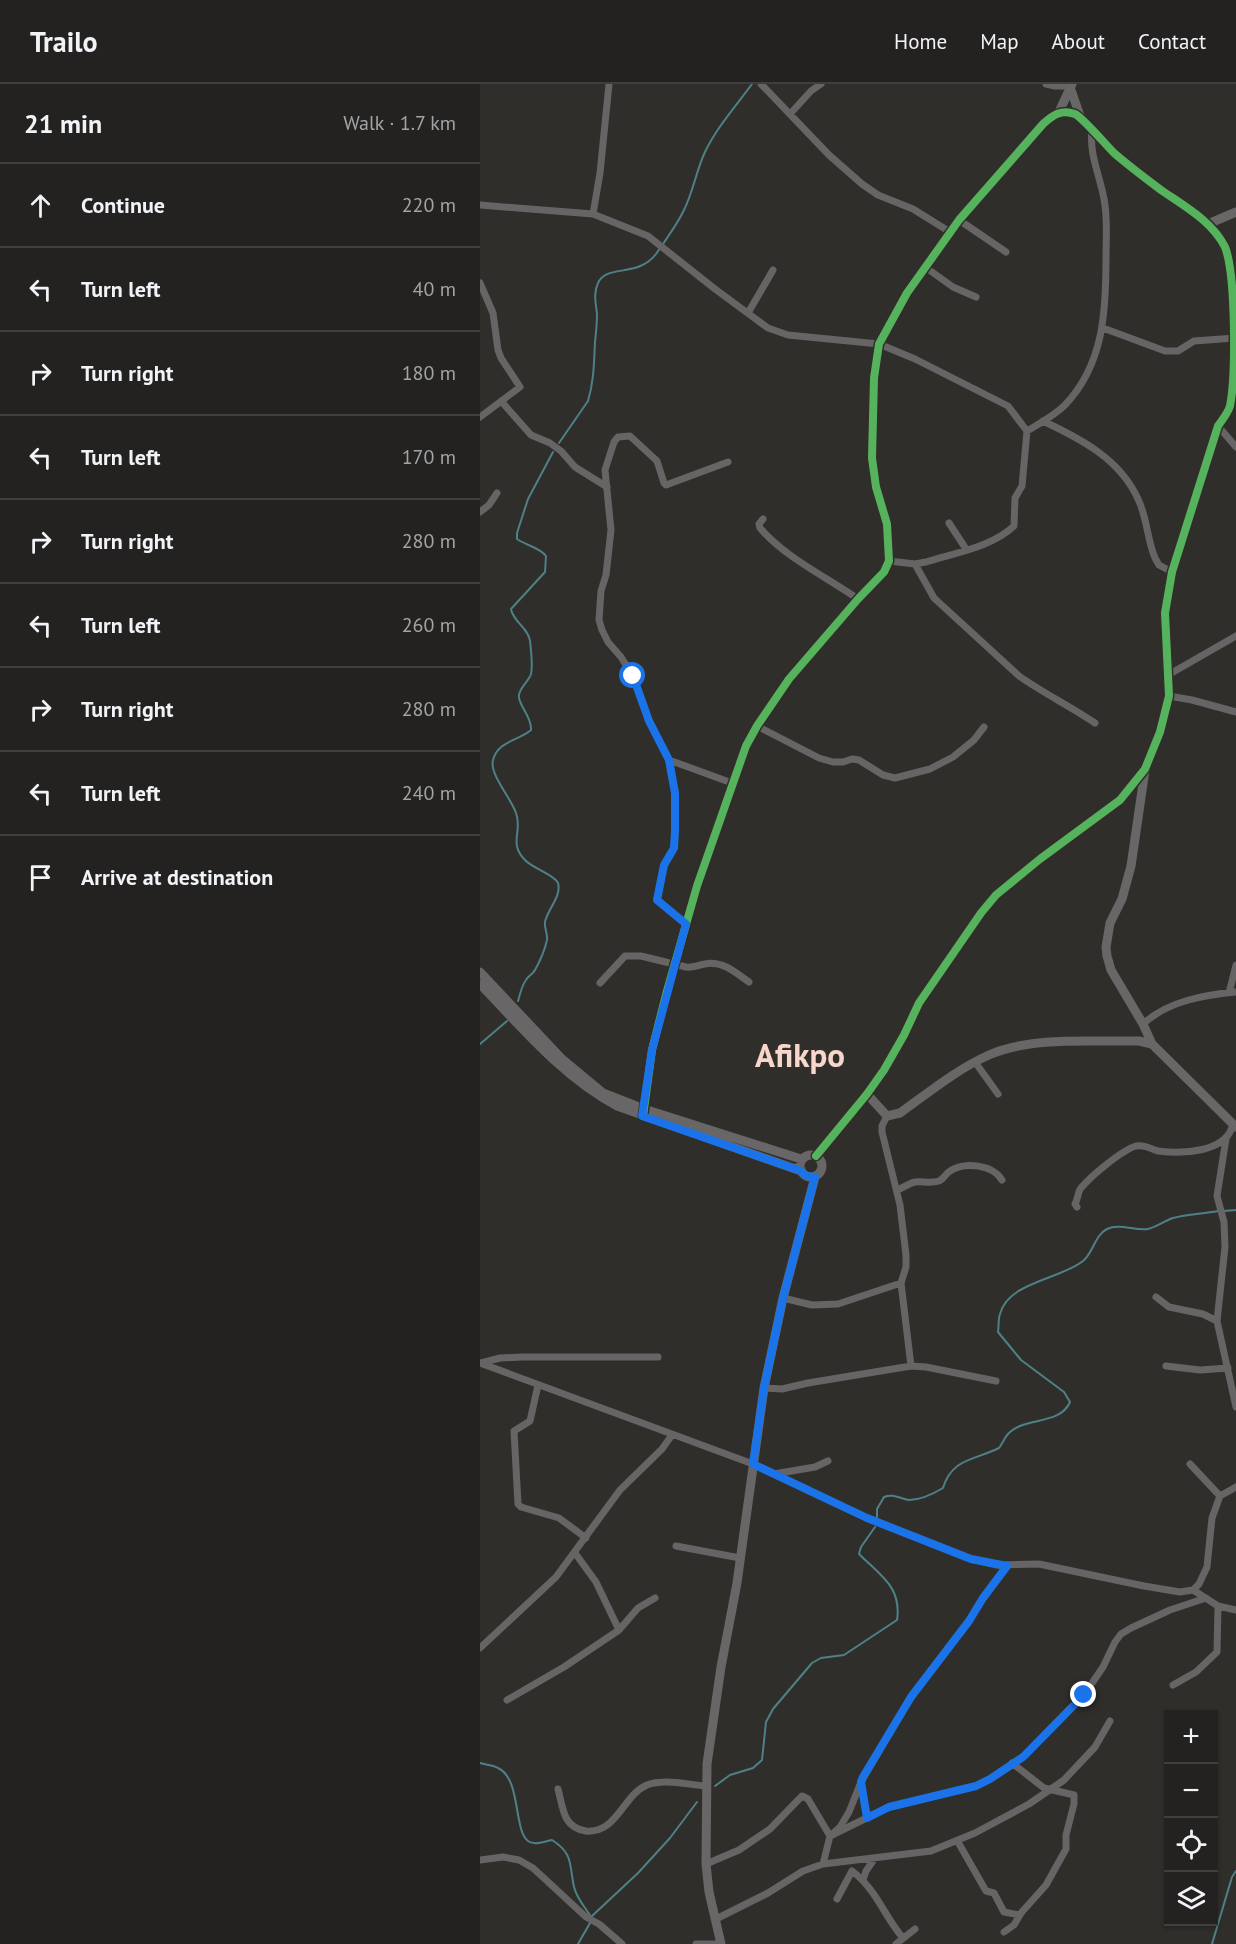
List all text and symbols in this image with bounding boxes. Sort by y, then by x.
text: Trailo [30,23,97,60]
text: Home [894,28,947,55]
text: Map [980,28,1019,55]
text: About [1052,28,1105,55]
text: Contact [1138,28,1206,55]
text: 21 min [24,107,102,140]
text: Walk · 1.7 km [343,110,456,136]
icon: ahead [24,189,57,222]
text: Continue [81,191,165,219]
text: 220 m [402,192,456,218]
icon: left [24,273,57,306]
text: Turn left [81,275,161,303]
text: 40 m [413,276,456,302]
icon: right [24,357,57,390]
text: Turn right [81,359,173,387]
text: 180 m [402,360,456,386]
icon: left [24,441,57,474]
text: Turn left [81,443,161,471]
text: 170 m [402,444,456,470]
icon: right [24,525,57,558]
text: Turn right [81,527,173,555]
text: 280 m [402,528,456,554]
icon: left [24,609,57,642]
text: Turn left [81,611,161,639]
text: 260 m [402,612,456,638]
route start [619,662,645,688]
icon: right [24,693,57,726]
text: Turn right [81,695,173,723]
text: 280 m [402,696,456,722]
icon: left [24,777,57,810]
text: Turn left [81,779,161,807]
text: 240 m [402,780,456,806]
icon: arrive [24,861,57,894]
text: Arrive at destination [81,863,273,891]
district label: Afikpo [755,1033,845,1076]
route end [1070,1681,1096,1707]
map controls [1164,1710,1218,1926]
button: + [1164,1710,1218,1764]
button: − [1164,1764,1218,1818]
button: locate [1164,1818,1218,1872]
button: layers [1164,1872,1218,1926]

